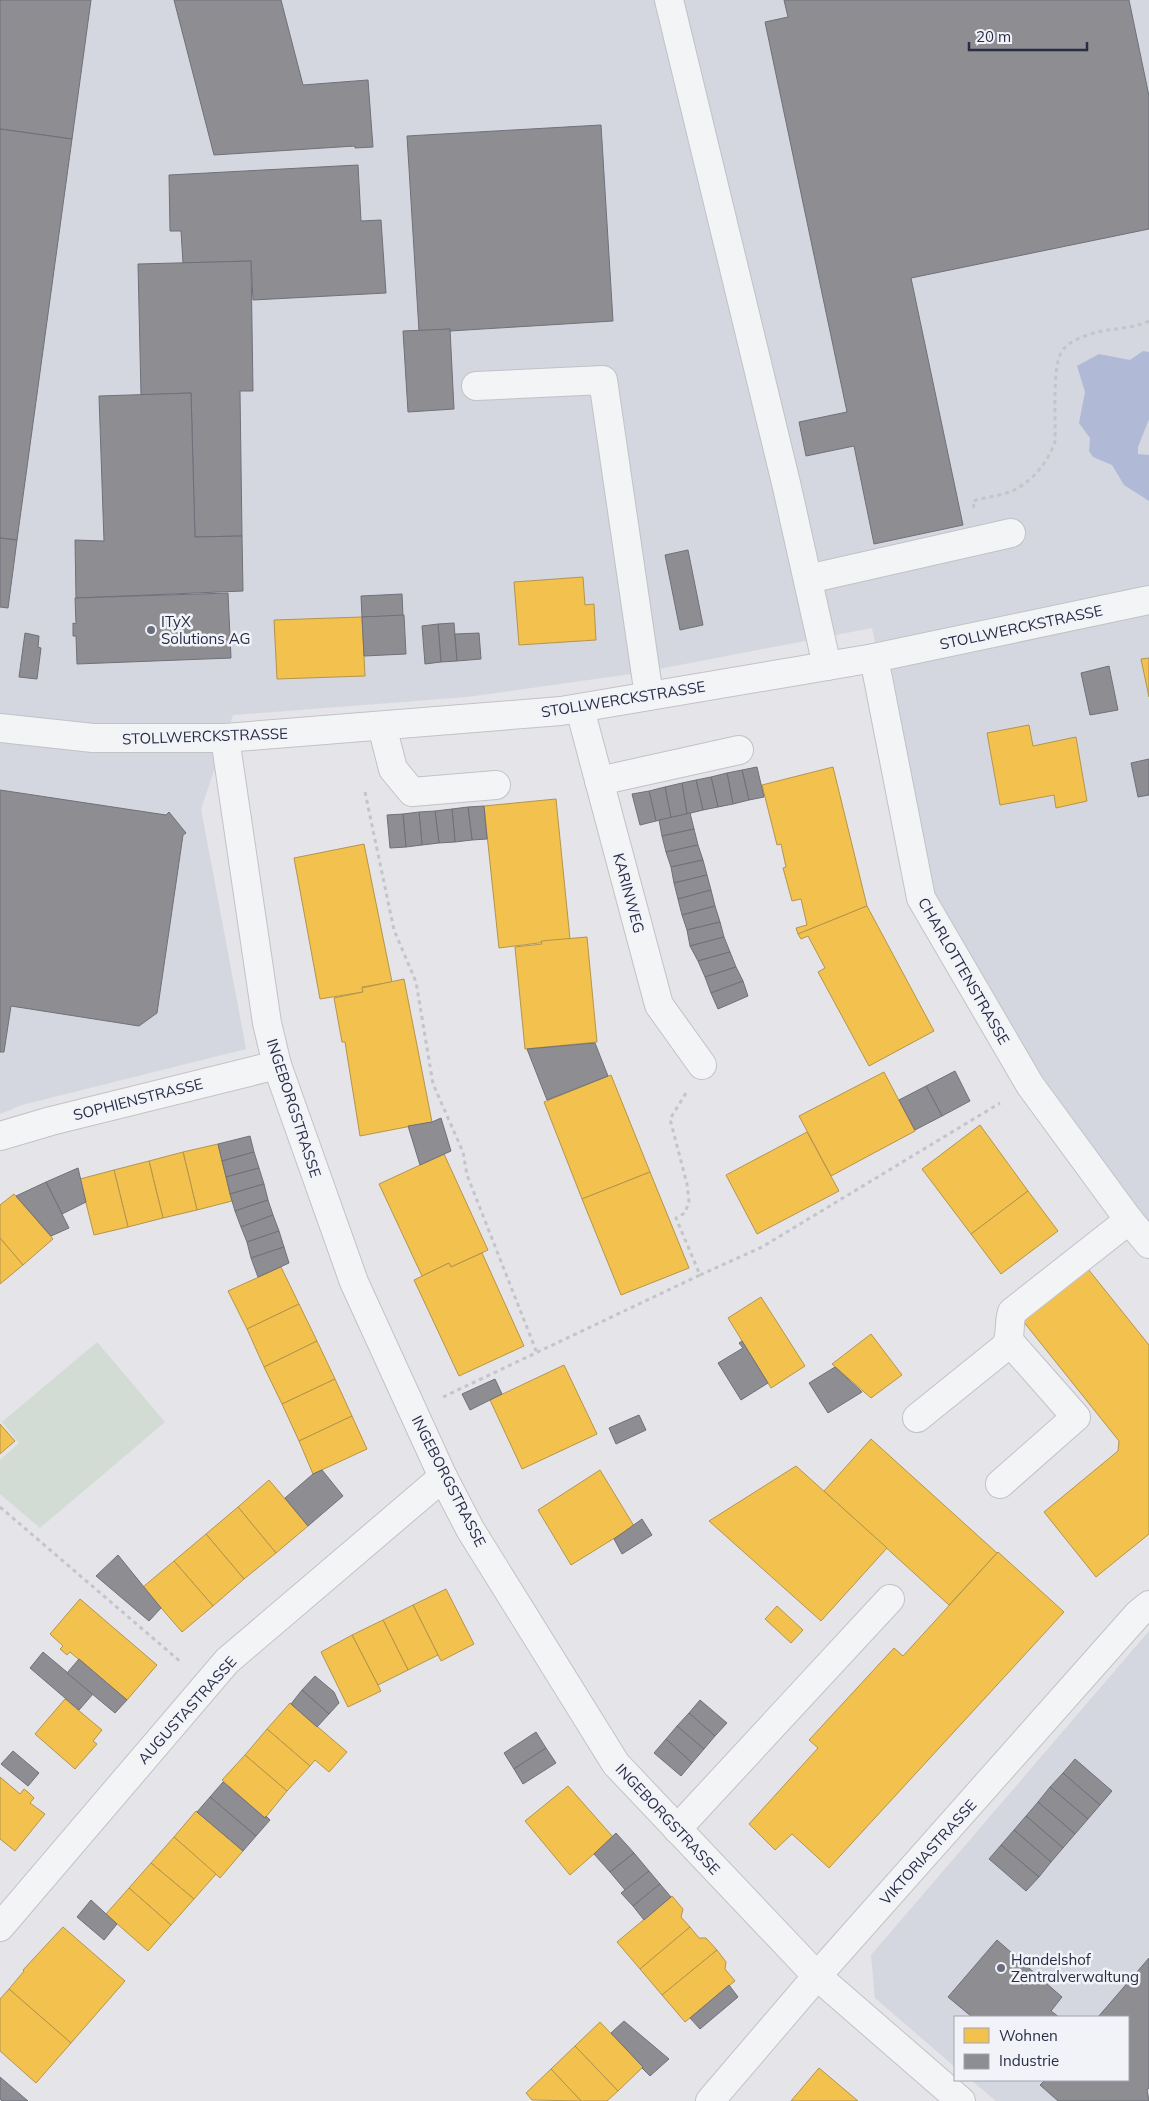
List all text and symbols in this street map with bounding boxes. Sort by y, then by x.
scale bar [969,20,1086,52]
text: 20 m [976,27,1011,46]
street label: STOLLWERCKSTRASSE [938,600,1104,654]
place label: ITyX Solutions AG [161,612,250,648]
marker: ITyX Solutions AG [145,624,157,636]
street label: STOLLWERCKSTRASSE [540,677,707,721]
street label: STOLLWERCKSTRASSE [122,724,288,748]
street label: KARINWEG [609,851,649,935]
street label: CHARLOTTENSTRASSE [914,894,1014,1048]
street label: INGEBORGSTRASSE [263,1036,325,1180]
street label: SOPHIENSTRASSE [71,1074,205,1124]
street label: INGEBORGSTRASSE [408,1412,490,1550]
street label: AUGUSTASTRASSE [134,1652,241,1768]
street label: INGEBORGSTRASSE [612,1760,724,1879]
street label: VIKTORIASTRASSE [876,1795,980,1909]
place label: Handelshof Zentralverwaltung [1011,1950,1139,1986]
marker: Handelshof Zentralverwaltung [995,1962,1007,1974]
legend [954,2016,1129,2081]
text: Wohnen [999,2026,1058,2045]
text: Industrie [999,2051,1059,2070]

